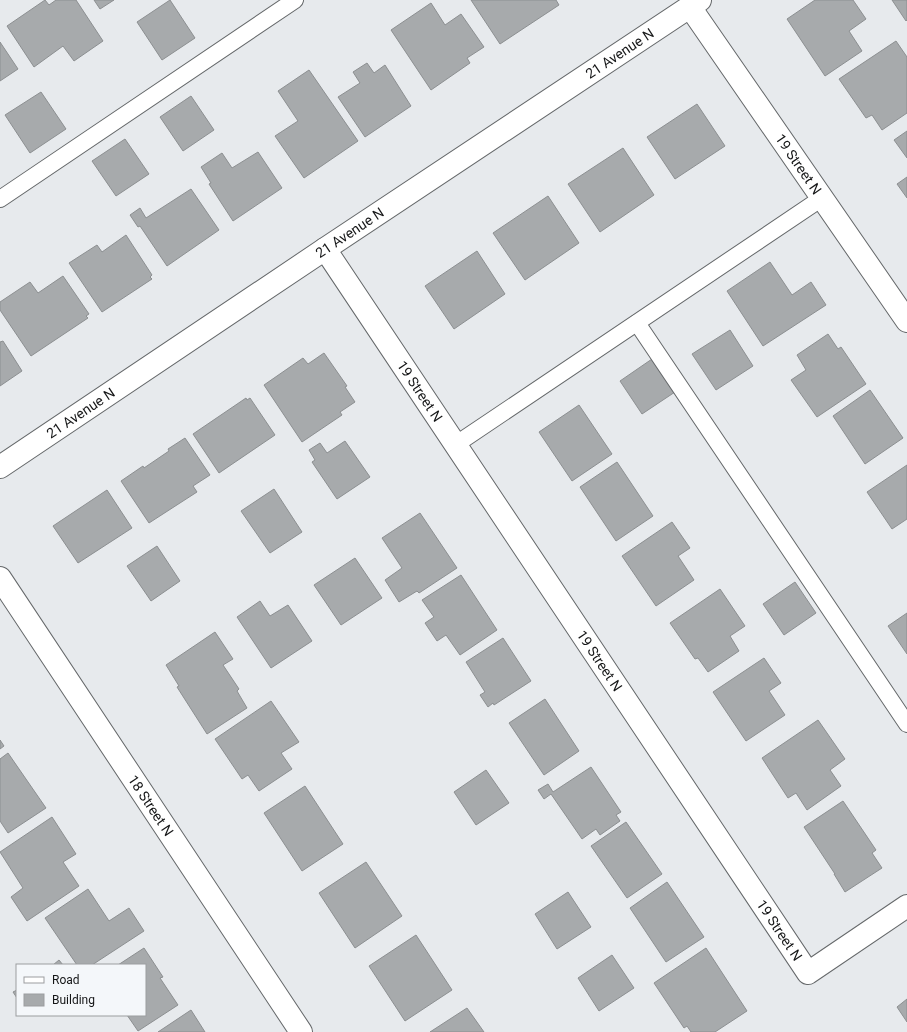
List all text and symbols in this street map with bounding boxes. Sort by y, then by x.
street label: 21 Avenue N [582,25,657,82]
street label: 19 Street N [772,131,825,197]
street label: 21 Avenue N [313,204,387,261]
street label: 19 Street N [394,358,446,425]
street label: 21 Avenue N [43,384,118,441]
street label: 19 Street N [574,627,626,694]
street label: 18 Street N [125,772,177,839]
street label: 19 Street N [754,897,806,964]
legend [16,964,146,1016]
text: Road [52,973,80,987]
text: Building [52,993,95,1007]

